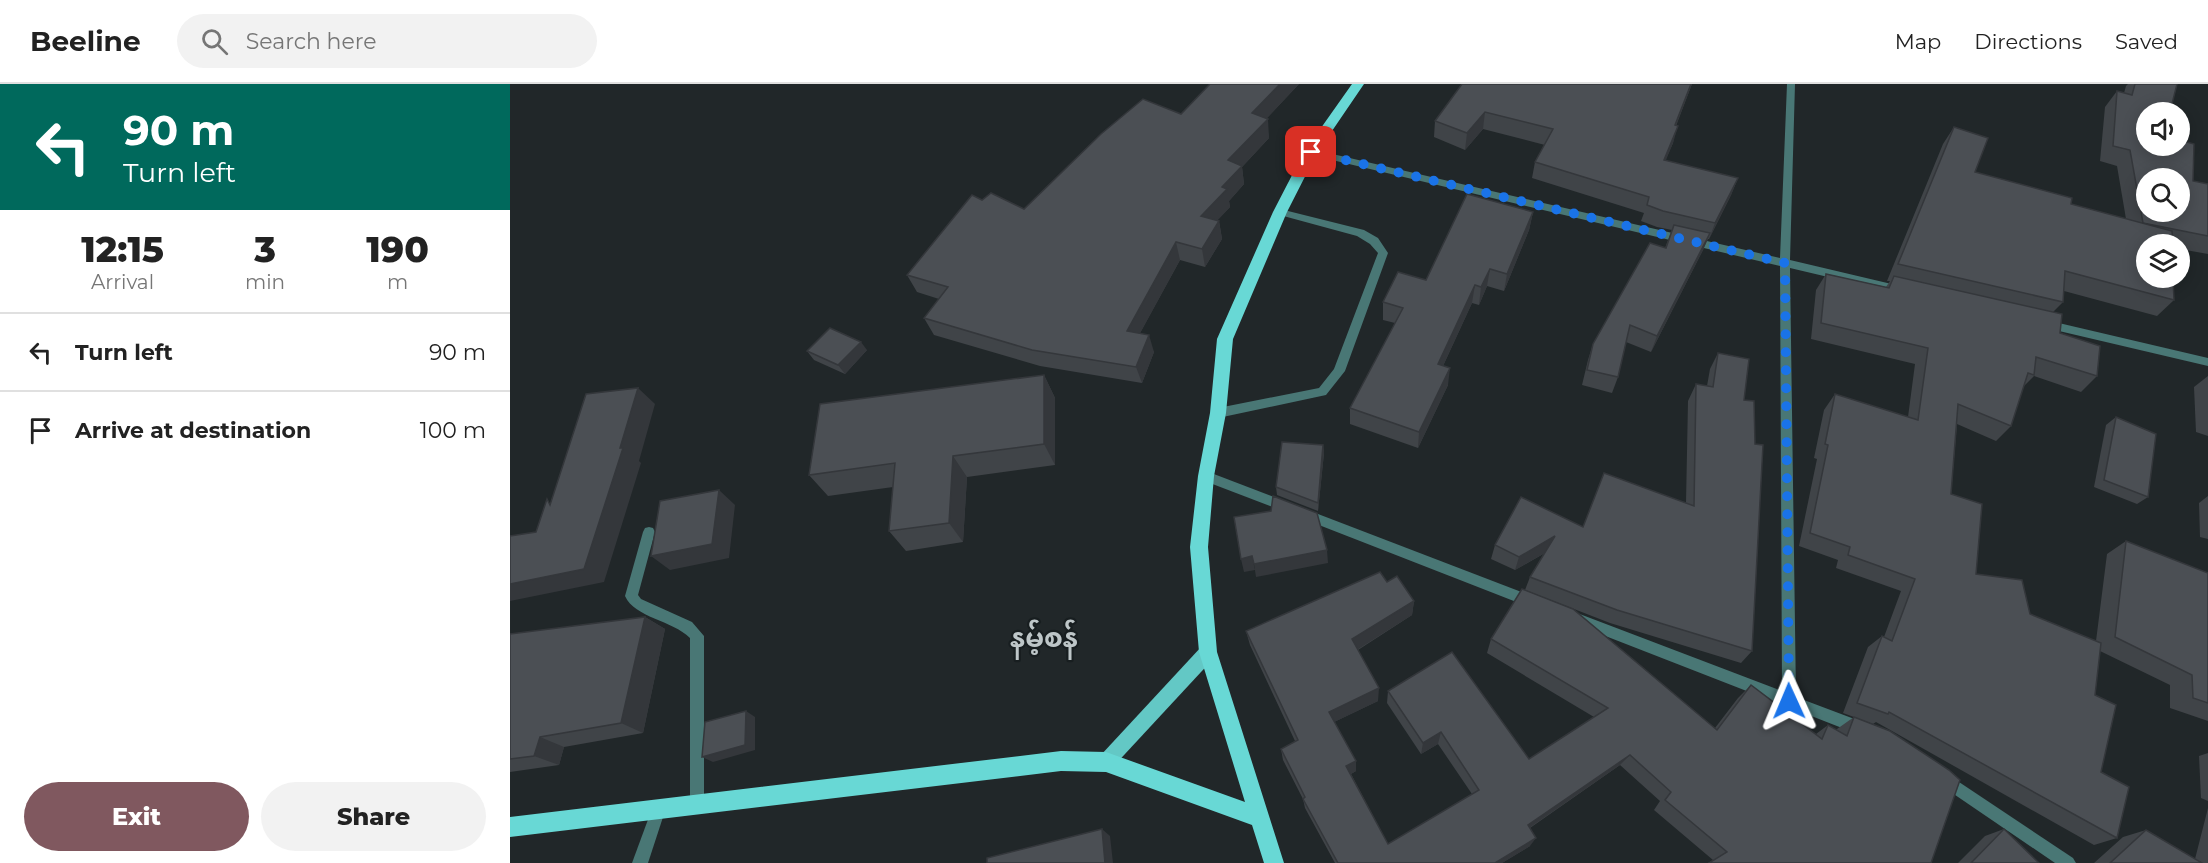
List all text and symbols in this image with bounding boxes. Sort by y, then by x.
search box [177,14,597,68]
text: Beeline [30,24,141,58]
icon: search [198,25,231,58]
text: Search here [246,28,377,55]
text: Map [1895,29,1941,54]
text: Directions [1974,29,2082,54]
text: Saved [2115,29,2178,54]
map controls [2136,102,2190,288]
button: sound [2136,102,2190,156]
text: 90 m [123,104,234,156]
icon: left [24,108,102,186]
pin [1285,126,1336,177]
icon: arrive [1294,135,1327,168]
text: Turn left [123,156,236,189]
button: search [2136,168,2190,222]
text: 12:15 [81,227,164,271]
text: 3 [254,227,276,271]
text: 190 [366,227,429,271]
button: layers [2136,234,2190,288]
text: Arrival [91,270,154,294]
text: min [245,270,285,294]
text: m [387,270,408,294]
icon: left [24,336,57,369]
text: Turn left [75,339,173,366]
text: 90 m [429,339,486,366]
icon: arrive [24,414,57,447]
text: Arrive at destination [75,417,311,444]
text: 100 m [420,417,486,444]
district label: နမ့်စန် [1010,619,1078,660]
position arrow [1757,669,1821,733]
button: Exit [24,782,249,851]
button: Share [261,782,486,851]

